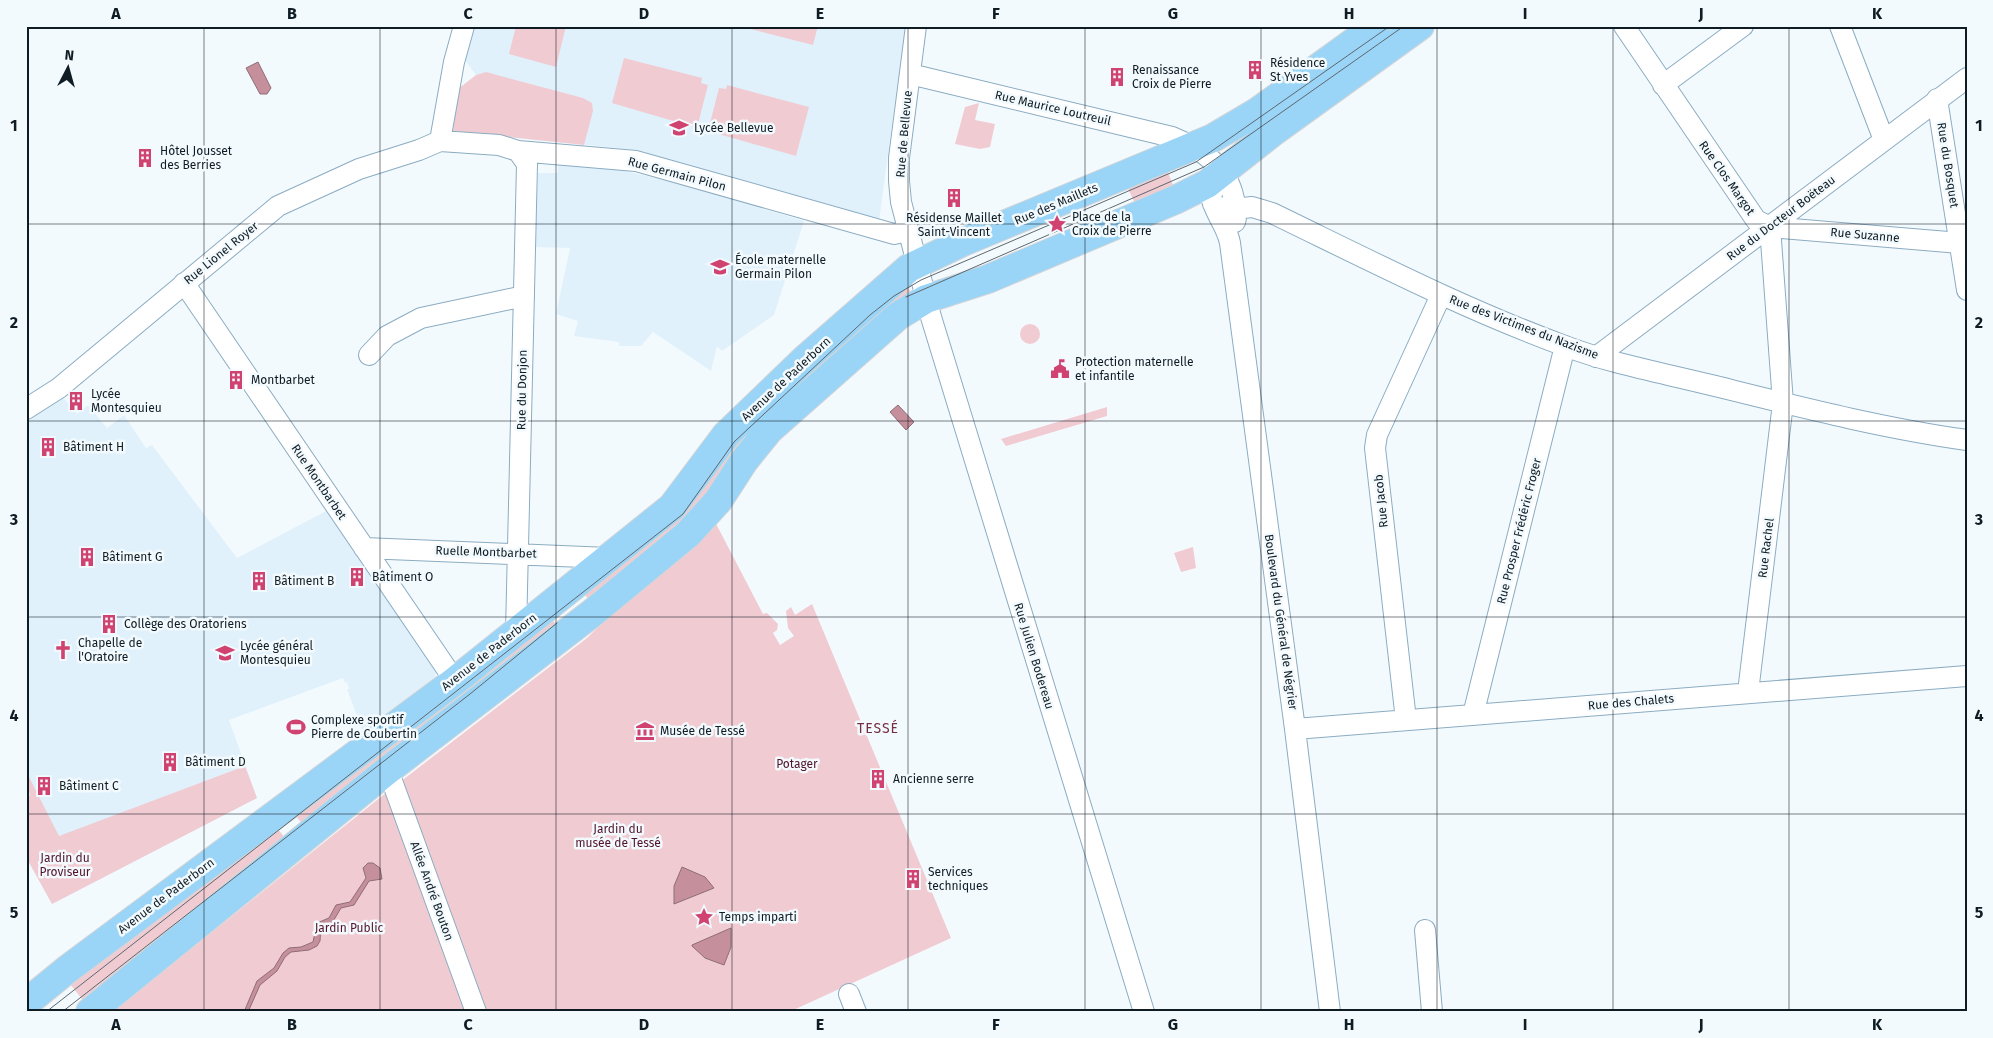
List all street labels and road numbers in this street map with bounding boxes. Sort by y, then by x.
street label: Rue Maurice Loutreuil [994,88,1113,128]
street label: Rue de Bellevue [893,90,915,178]
street label: Rue du Bosquet [1934,121,1962,209]
street label: Rue Clos Margot [1696,138,1758,218]
street label: Rue Germain Pilon [626,154,728,194]
street label: Rue du Docteur Boëteau [1724,173,1838,263]
street label: Rue des Maillets [1012,180,1100,228]
street label: Rue Lionel Royer [181,218,261,287]
street label: Rue Suzanne [1830,225,1900,245]
street label: Rue des Victimes du Nazisme [1447,292,1601,362]
street label: Avenue de Paderborn [738,334,834,424]
street label: Rue du Donjon [514,350,530,430]
street label: Rue Montbarbet [289,442,350,523]
street label: Rue Prosper Frédéric Froger [1494,456,1544,605]
street label: Rue Jacob [1371,474,1391,528]
street label: Rue Rachel [1755,517,1777,579]
street label: Boulevard du Général de Négrier [1262,533,1300,711]
street label: Ruelle Montbarbet [435,543,538,561]
street label: Rue Julien Bodereau [1011,601,1057,711]
street label: Avenue de Paderborn [439,610,539,694]
street label: Rue des Chalets [1587,691,1675,713]
street label: Allée André Bouton [408,839,456,943]
street label: Avenue de Paderborn [115,855,217,937]

